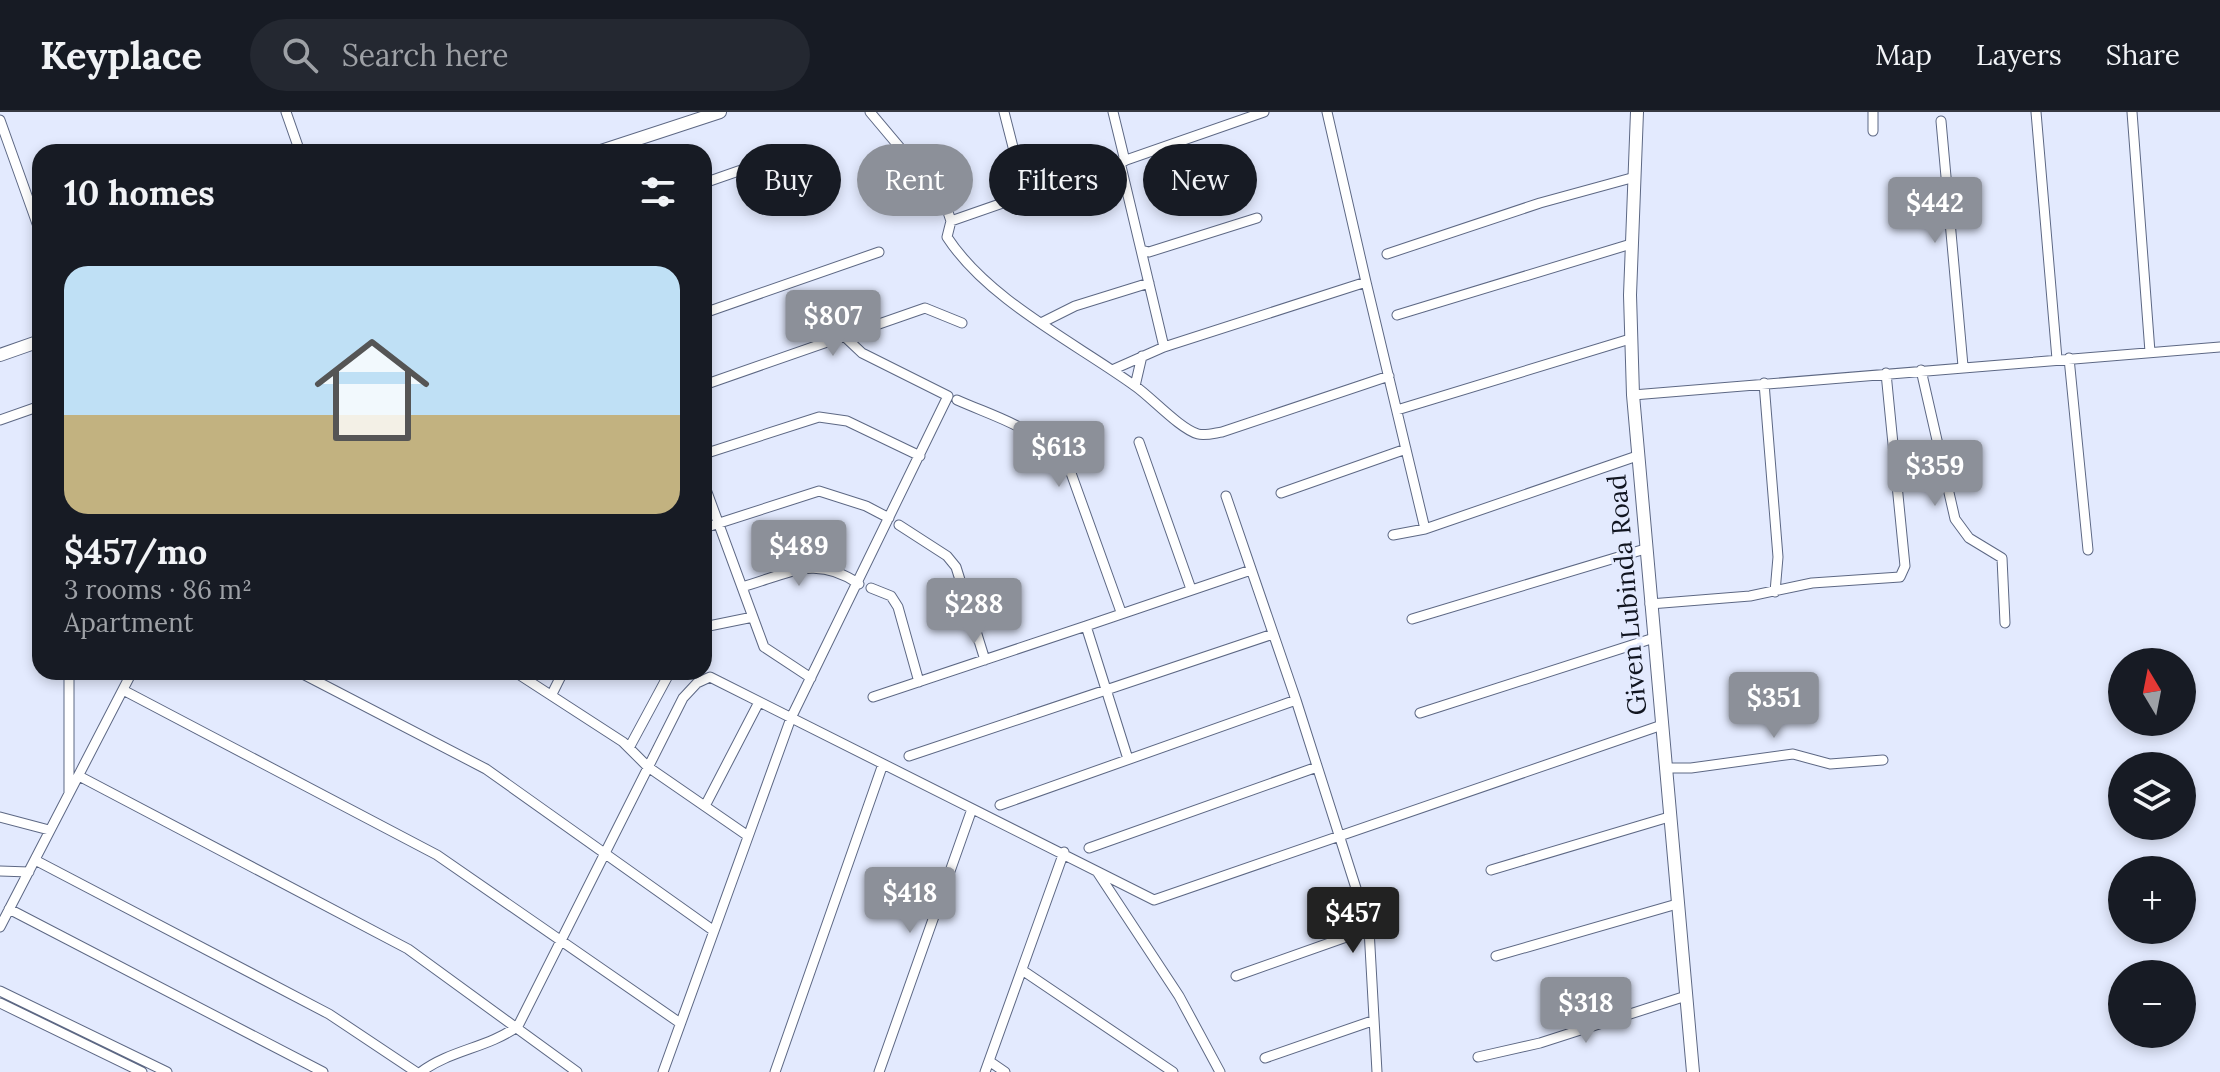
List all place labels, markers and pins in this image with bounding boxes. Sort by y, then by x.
pin: $442 [1888,177,1982,245]
pin: $807 [786,290,880,358]
pin: $613 [1012,421,1106,489]
pin: $359 [1888,440,1982,508]
pin: $489 [752,520,846,588]
pin: $288 [927,578,1021,646]
pin: $351 [1727,672,1821,740]
pin: $418 [863,867,957,935]
pin: $457 [1306,887,1400,955]
pin: $318 [1539,977,1633,1045]

